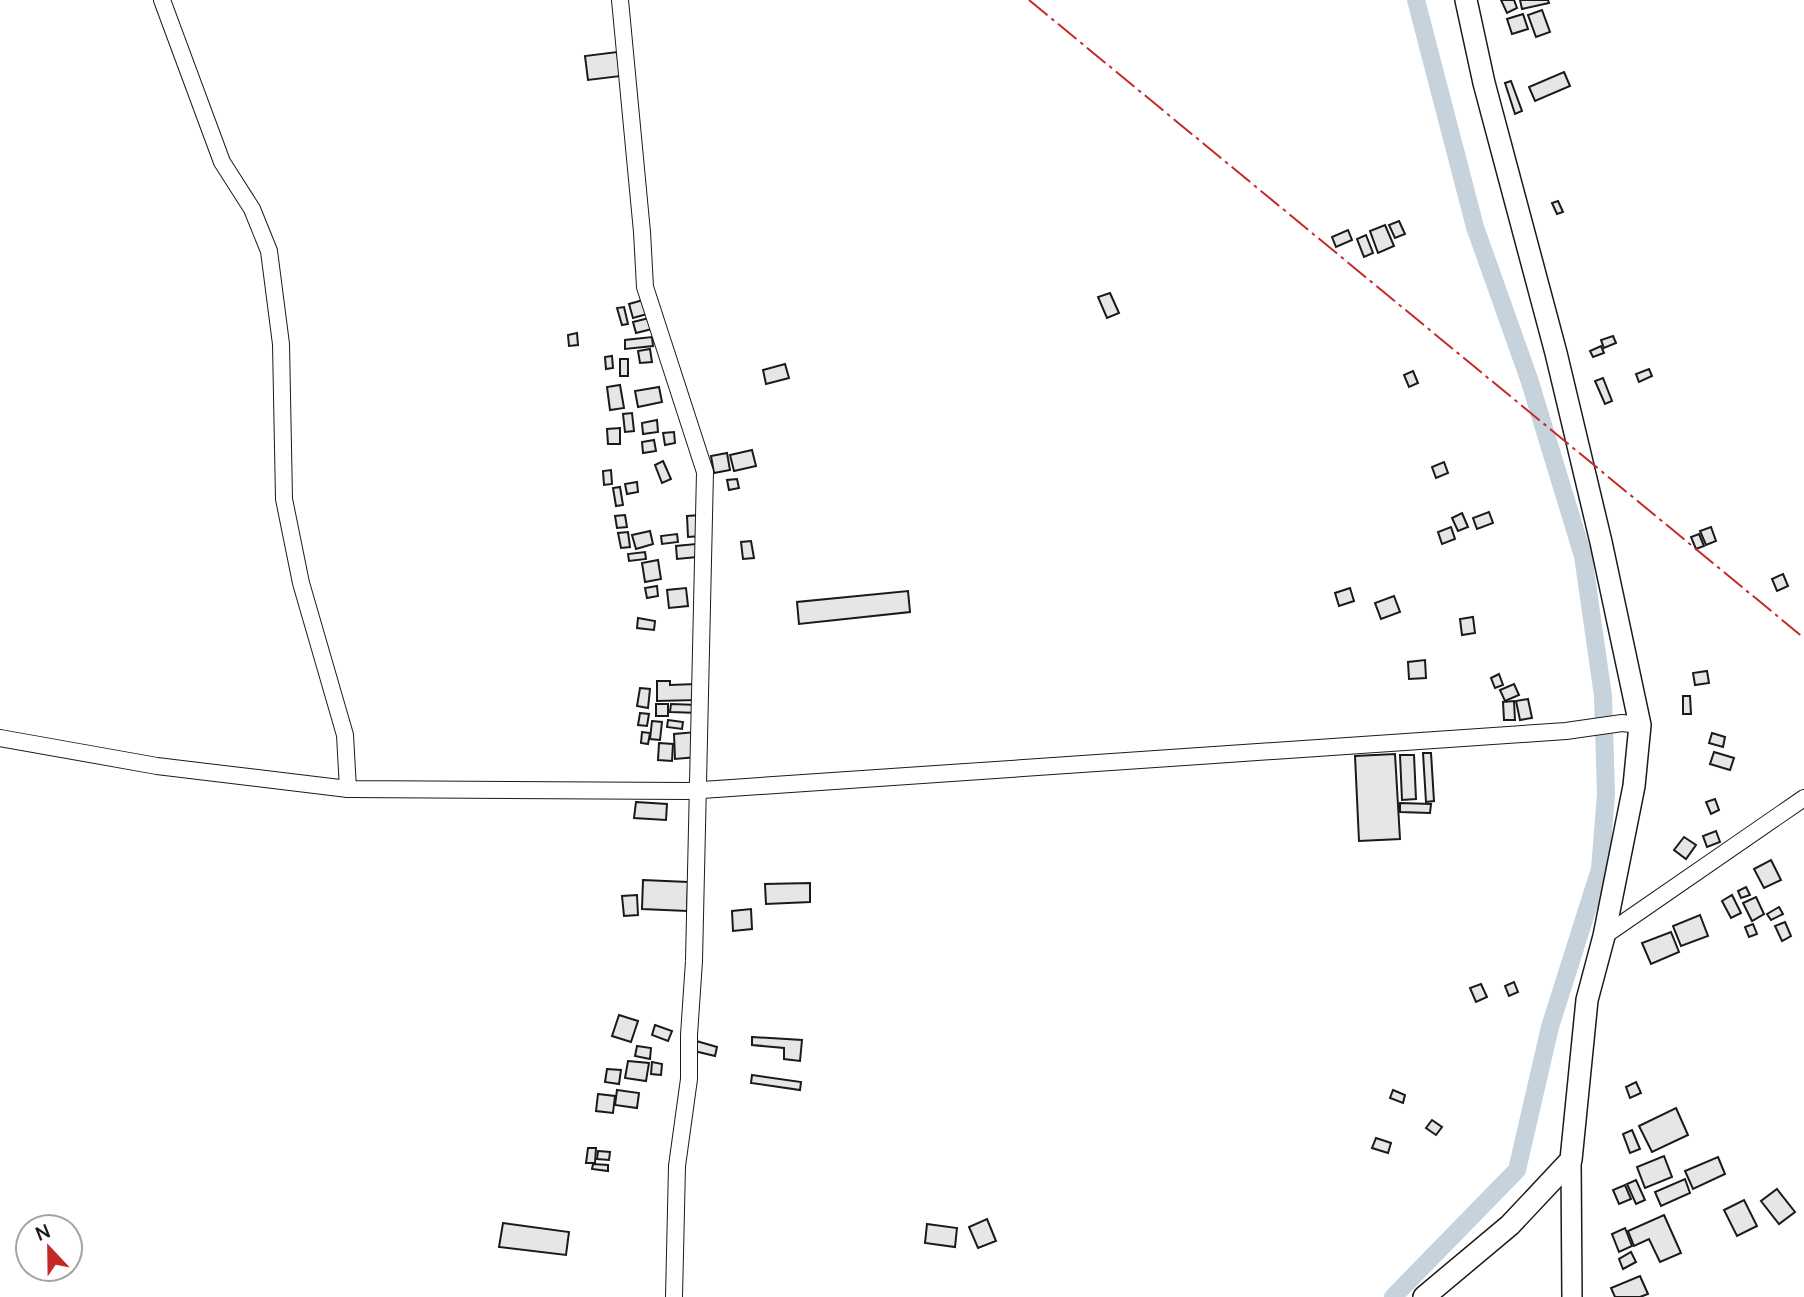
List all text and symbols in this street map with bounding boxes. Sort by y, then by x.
north arrow [14,1213,84,1283]
text: N [31,1218,54,1247]

